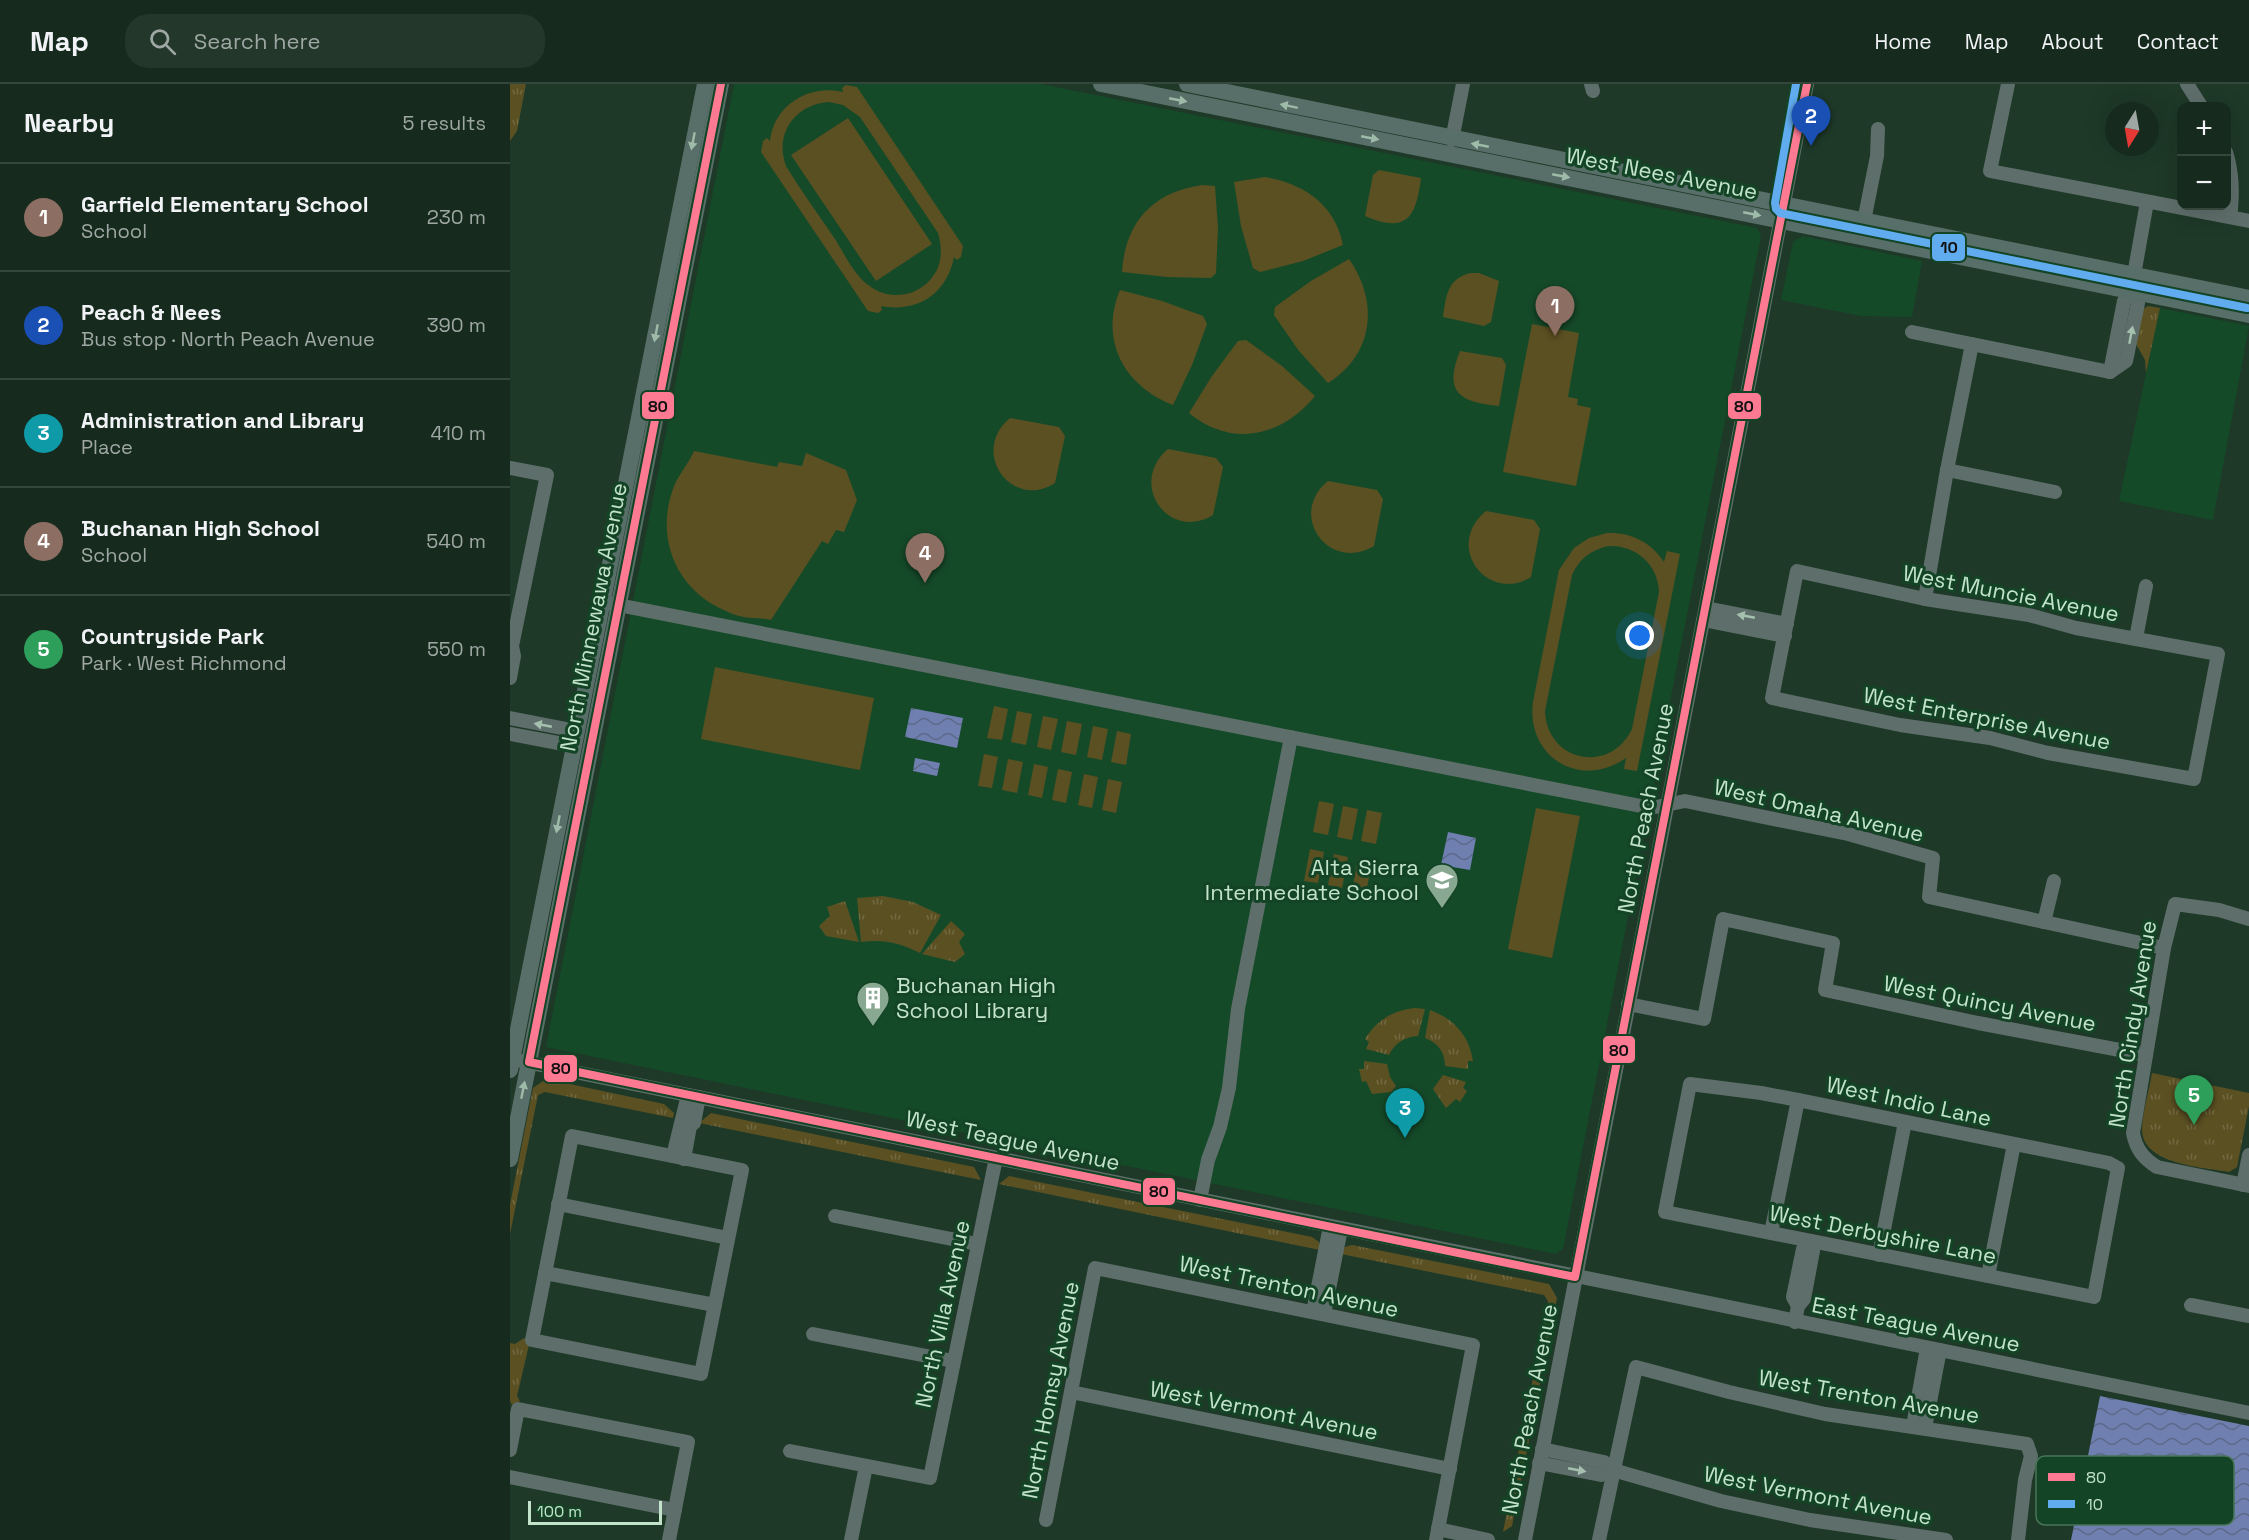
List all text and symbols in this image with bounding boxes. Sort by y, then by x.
search box [125,14,545,68]
text: Map [30,23,89,59]
icon: search [146,25,179,58]
text: Search here [194,27,321,55]
text: Home [1874,28,1932,55]
text: Map [1965,28,2009,55]
text: About [2042,28,2104,55]
text: Contact [2137,28,2219,55]
one-way arrow [1169,96,1188,105]
pin: 2 [1792,97,1830,146]
one-way arrow [1280,100,1299,110]
north arrow [2105,102,2159,156]
map controls [2177,102,2231,210]
button: + [2177,102,2231,156]
text: Nearby [24,106,114,140]
text: 5 results [402,110,486,136]
one-way arrow [688,132,697,151]
one-way arrow [1360,134,1379,143]
one-way arrow [1471,140,1490,149]
street label: West Nees Avenue [1564,141,1760,205]
button: − [2177,156,2231,210]
one-way arrow [1552,172,1571,181]
text: Garfield Elementary School [81,190,369,218]
text: 1 [39,204,48,230]
text: 230 m [427,204,486,230]
one-way arrow [1743,210,1762,219]
text: School [81,218,147,244]
line badge: 10 [1931,233,1966,262]
text: 10 [1940,237,1958,258]
pin: 1 [1536,286,1574,336]
text: Peach & Nees [81,298,222,326]
text: 2 [38,312,49,338]
text: 390 m [427,312,486,338]
one-way arrow [651,323,660,342]
one-way arrow [2127,325,2136,344]
text: Bus stop · North Peach Avenue [81,326,375,352]
line badge: 80 [641,391,675,420]
line badge: 80 [1727,392,1762,420]
text: 80 [648,396,668,417]
text: 80 [1734,396,1754,417]
text: Administration and Library [81,406,364,434]
text: 3 [37,420,50,446]
text: 410 m [430,420,486,446]
text: Place [81,434,133,460]
street label: North Minnewawa Avenue [553,480,633,754]
text: Buchanan High School [81,514,320,542]
text: 4 [37,528,50,554]
text: 540 m [426,528,486,554]
pin: 4 [906,534,944,583]
text: School [81,542,147,568]
street label: West Muncie Avenue [1900,558,2122,628]
one-way arrow [1737,611,1756,620]
your location [1625,621,1654,650]
text: Countryside Park [81,622,264,650]
text: 5 [38,636,50,662]
text: 550 m [427,636,486,662]
text: Park · West Richmond [81,650,287,676]
street label: West Enterprise Avenue [1861,680,2113,756]
street label: North Peach Avenue [1611,700,1679,916]
one-way arrow [534,720,553,729]
street label: West Omaha Avenue [1711,772,1927,848]
one-way arrow [553,815,562,834]
place label: Alta Sierra Intermediate School [1205,853,1419,906]
school or university icon: Alta Sierra Intermediate School [1424,862,1460,909]
street label: North Cindy Avenue [2102,918,2162,1130]
street label: West Quincy Avenue [1881,969,2099,1037]
place label: Buchanan High School Library [896,971,1056,1024]
building icon: Buchanan High School Library [855,980,891,1027]
line badge: 80 [1602,1035,1636,1064]
text: 80 [1609,1040,1629,1061]
line badge: 80 [543,1054,578,1083]
text: 80 [551,1058,571,1079]
street label: West Indio Lane [1824,1070,1994,1132]
pin: 5 [2174,1076,2214,1125]
one-way arrow [519,1080,528,1099]
pin: 3 [1386,1088,1424,1138]
street label: West Teague Avenue [903,1104,1123,1176]
line badge: 80 [1142,1177,1176,1206]
text: 80 [1149,1181,1169,1202]
street label: West Derbyshire Lane [1767,1198,1999,1270]
street label: North Villa Avenue [908,1218,976,1410]
street label: West Trenton Avenue [1177,1249,1401,1323]
street label: North Homsy Avenue [1015,1279,1085,1501]
street label: East Teague Avenue [1810,1290,2022,1358]
street label: North Peach Avenue [1495,1301,1563,1517]
street label: West Trenton Avenue [1756,1363,1982,1429]
street label: West Vermont Avenue [1148,1374,1380,1446]
legend [2036,1456,2234,1525]
street label: West Vermont Avenue [1702,1459,1934,1531]
one-way arrow [1567,1466,1586,1475]
text: 80 [2086,1467,2106,1488]
text: 10 [2086,1494,2103,1515]
scale bar [528,1498,662,1526]
text: 100 m [537,1501,582,1522]

